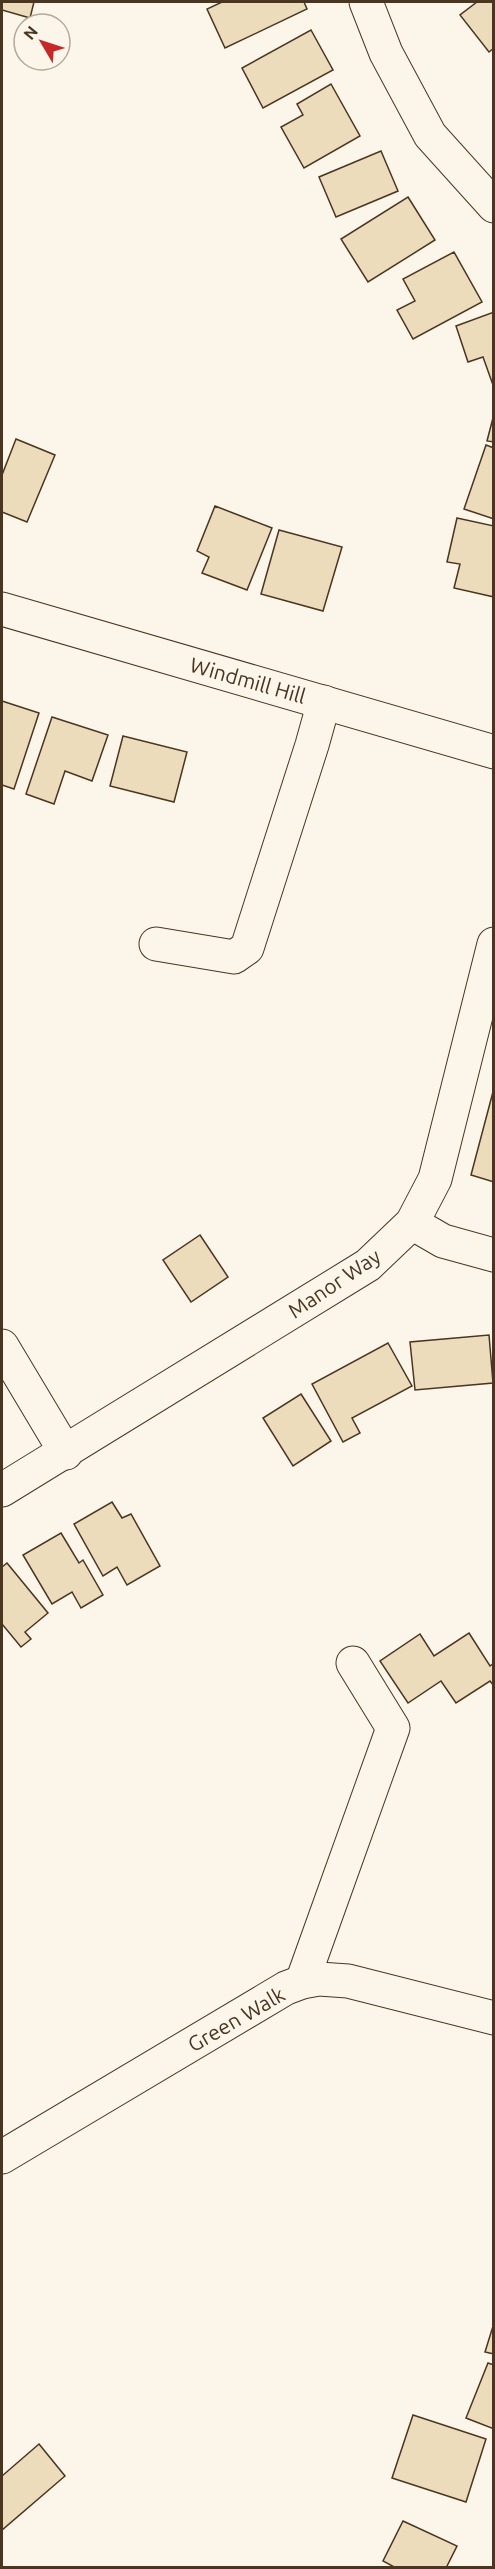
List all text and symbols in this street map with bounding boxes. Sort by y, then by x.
north arrow [12,12,72,72]
text: N [20,22,41,43]
street label: Windmill Hill [187,652,309,708]
street label: Manor Way [283,1243,385,1323]
street label: Green Walk [183,1981,289,2056]

